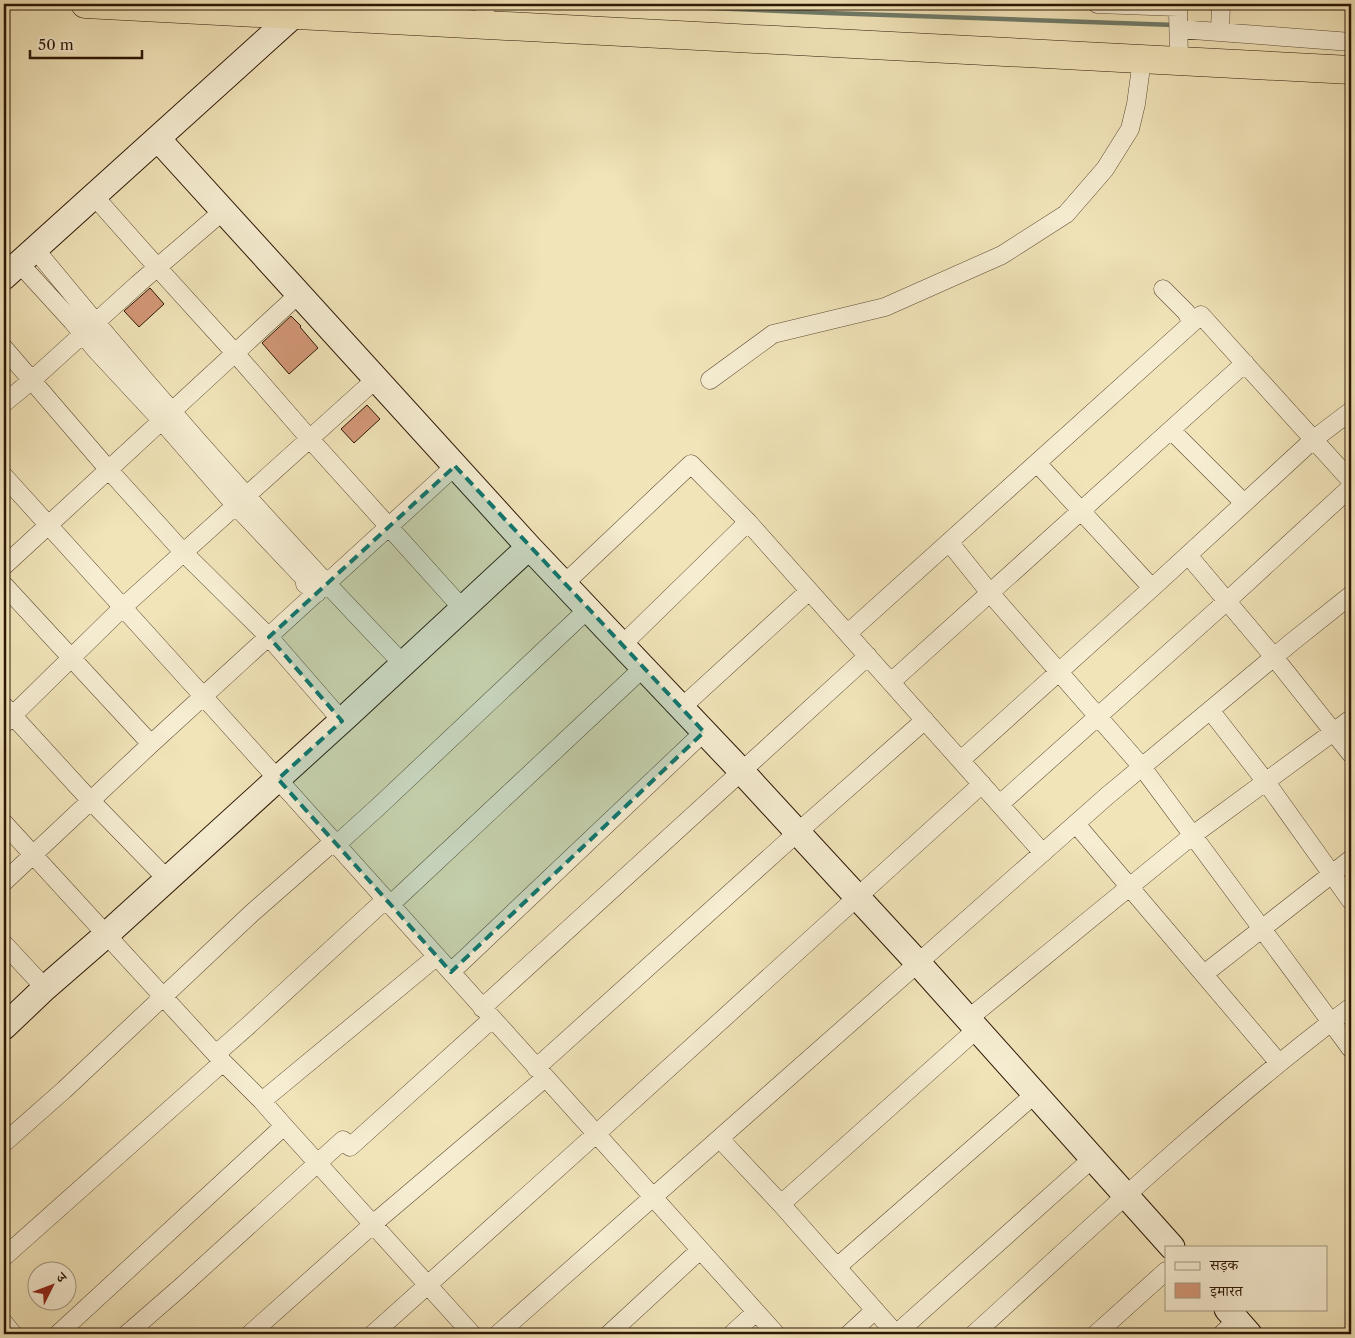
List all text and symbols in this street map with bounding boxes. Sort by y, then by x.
scale bar [30,28,142,60]
text: 50 m [38,35,74,54]
legend [1165,1246,1328,1310]
text: सड़क [1209,1255,1239,1274]
north arrow [28,1260,78,1310]
text: उ [52,1268,71,1287]
text: इमारत [1209,1281,1244,1300]

